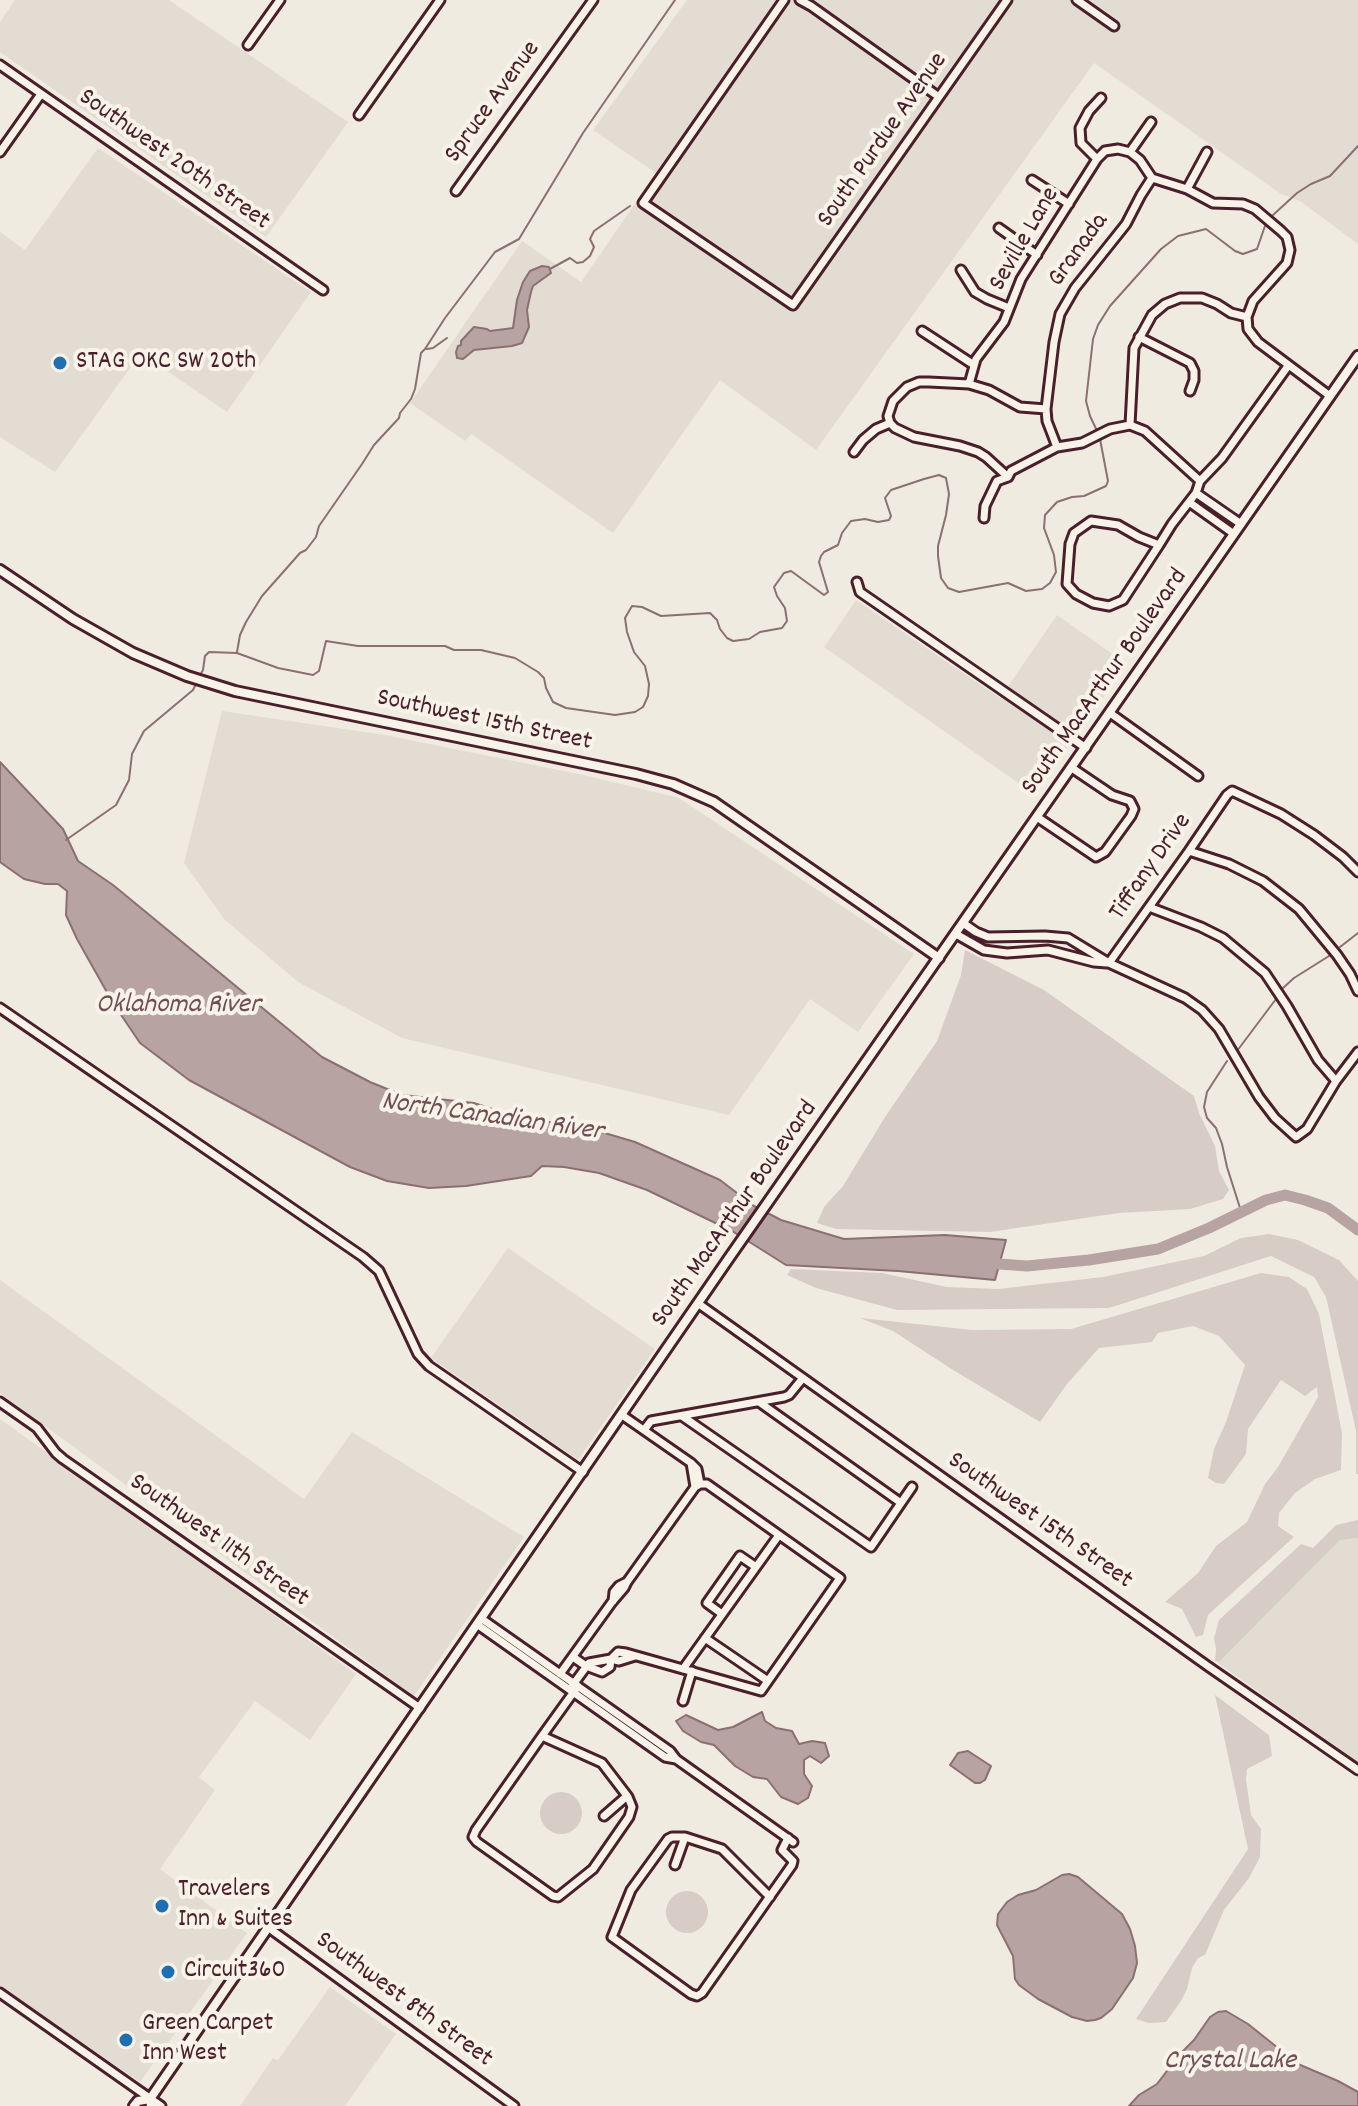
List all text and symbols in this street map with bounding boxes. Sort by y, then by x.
street label: Spruce Avenue [439,36,549,170]
street label: South Purdue Avenue [812,48,956,234]
street label: Southwest 20th Street [71,83,275,239]
street label: Seville Lane [984,183,1068,297]
street label: Granada [1043,208,1117,294]
place label: STAG OKC SW 20th [76,347,256,379]
marker: STAG OKC SW 20th [51,354,69,372]
street label: South MacArthur Boulevard [1016,564,1196,802]
street label: Southwest 15th Street [374,684,594,760]
street label: Tiffany Drive [1104,808,1200,928]
water label: Oklahoma River [96,990,260,1024]
water label: North Canadian River [379,1087,605,1151]
street label: South MacArthur Boulevard [646,1096,826,1334]
street label: Southwest 15th Street [940,1446,1138,1598]
street label: Southwest 11th Street [122,1468,314,1616]
place label: Travelers Inn & Suites [178,1875,293,1936]
marker: Travelers Inn & Suites [153,1897,171,1915]
street label: Southwest 8th Street [308,1926,498,2076]
place label: Circuit360 [184,1956,286,1988]
marker: Circuit360 [159,1963,177,1981]
place label: Green Carpet Inn West [142,2009,273,2070]
marker: Green Carpet Inn West [117,2031,135,2049]
water label: Crystal Lake [1164,2046,1296,2080]

